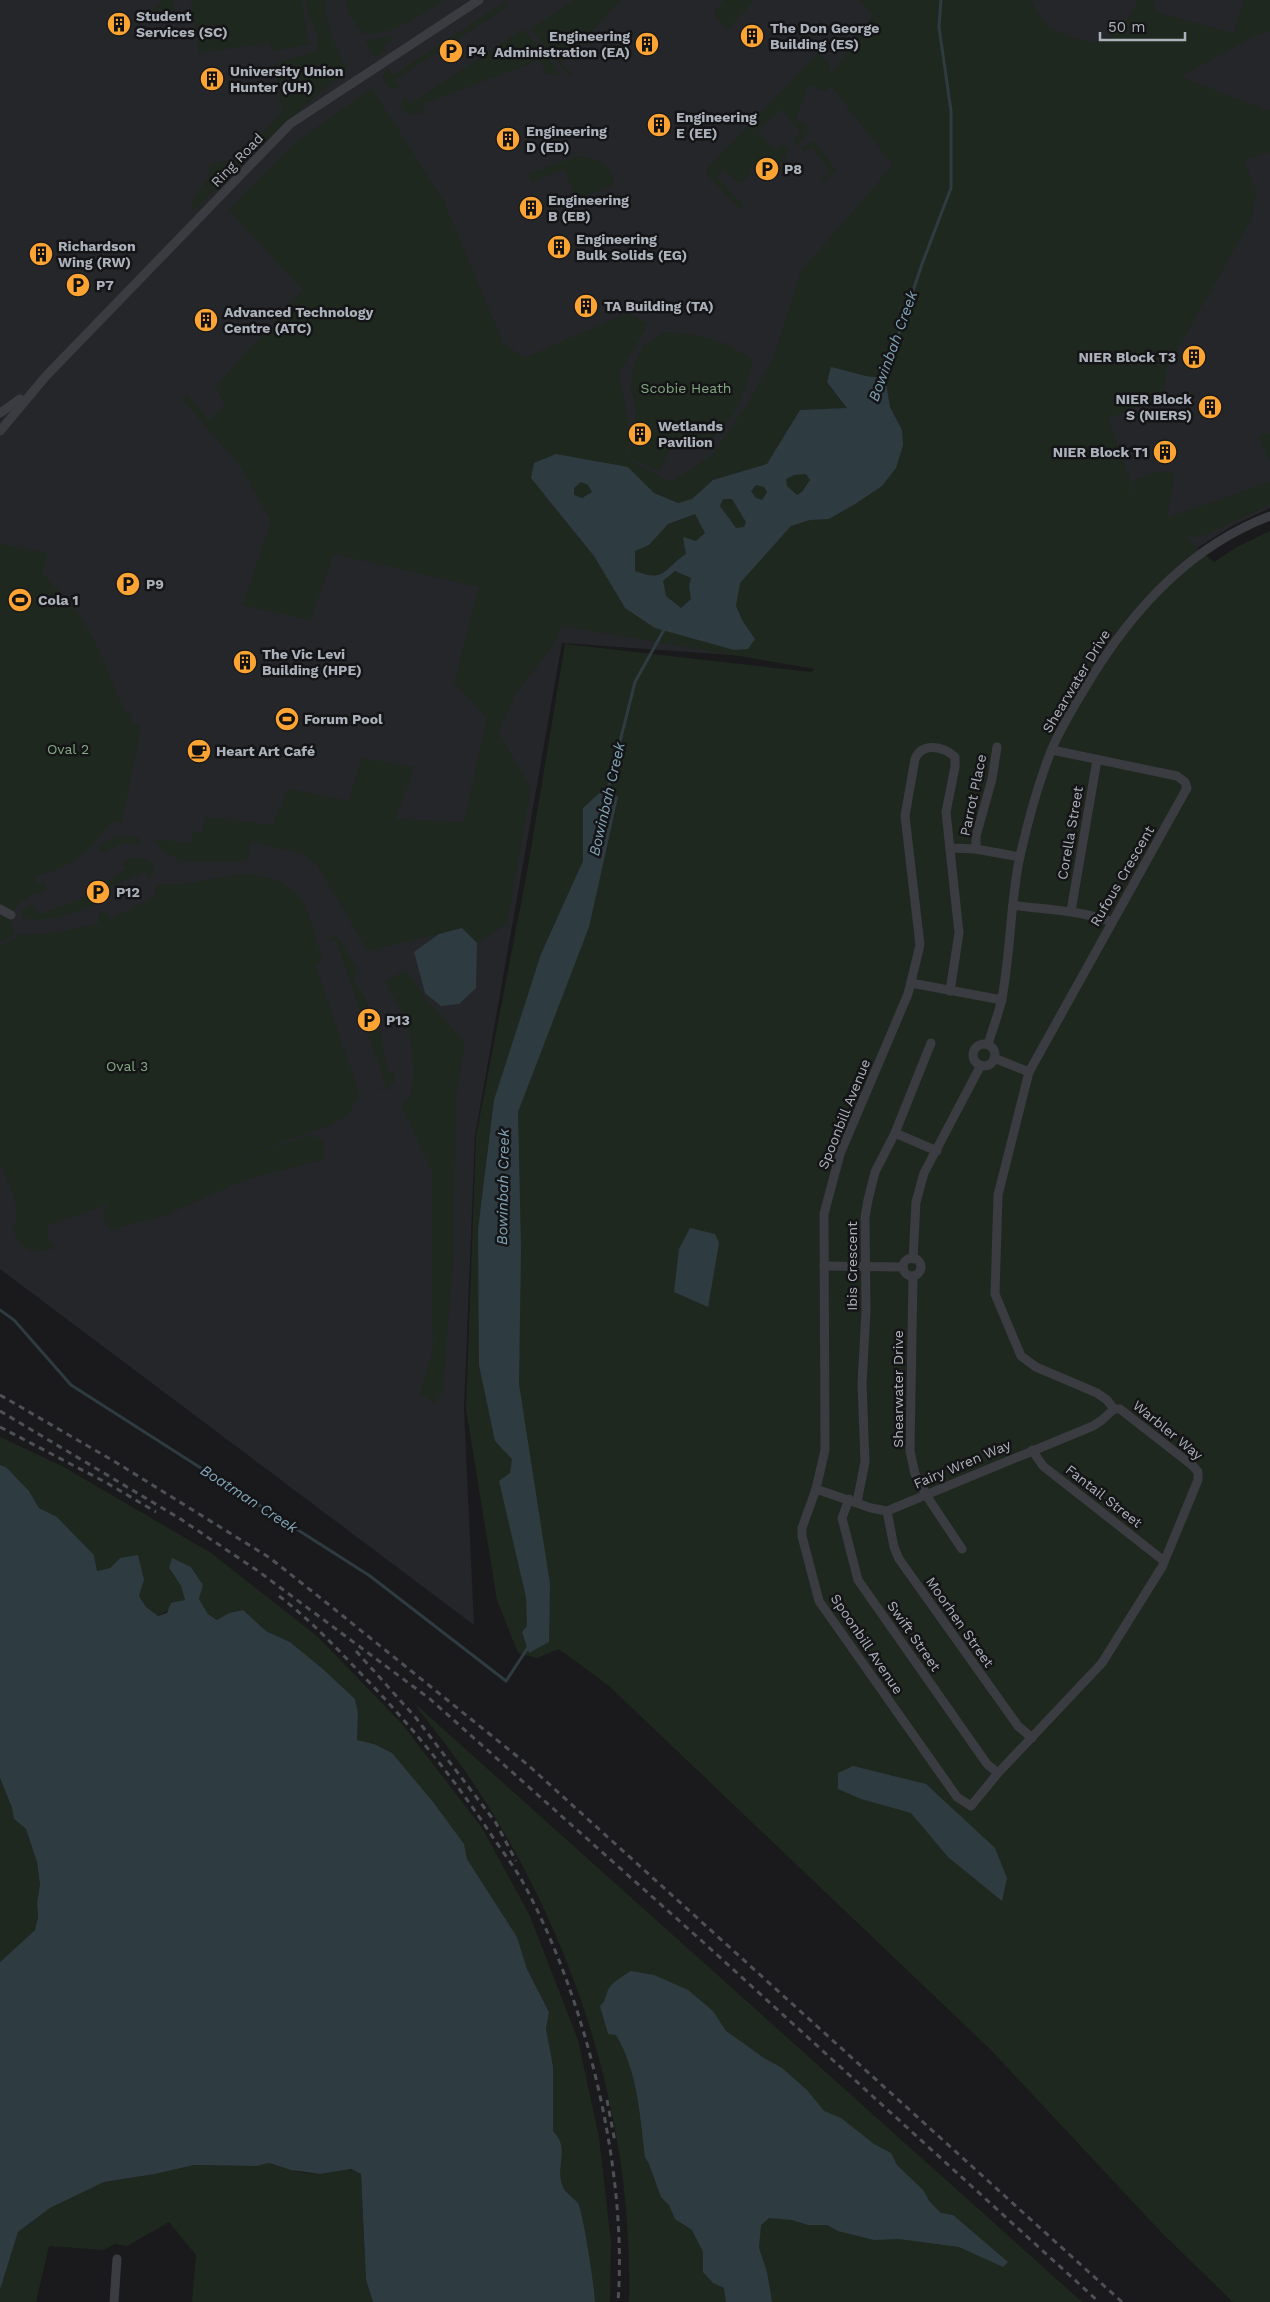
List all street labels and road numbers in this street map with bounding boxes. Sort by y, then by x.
street label: Ring Road [208,130,266,190]
street label: Shearwater Drive [1039,627,1113,735]
street label: Parrot Place [957,753,989,837]
street label: Corella Street [1054,785,1086,881]
street label: Rufous Crescent [1087,823,1157,929]
street label: Spoonbill Avenue [815,1057,873,1171]
street label: Ibis Crescent [844,1221,860,1311]
street label: Shearwater Drive [890,1330,906,1448]
street label: Warbler Way [1130,1397,1207,1463]
street label: Fairy Wren Way [911,1436,1014,1492]
street label: Fantail Street [1063,1461,1145,1531]
street label: Moorhen Street [923,1574,997,1670]
street label: Spoonbill Avenue [828,1591,906,1697]
street label: Swift Street [884,1598,944,1674]

